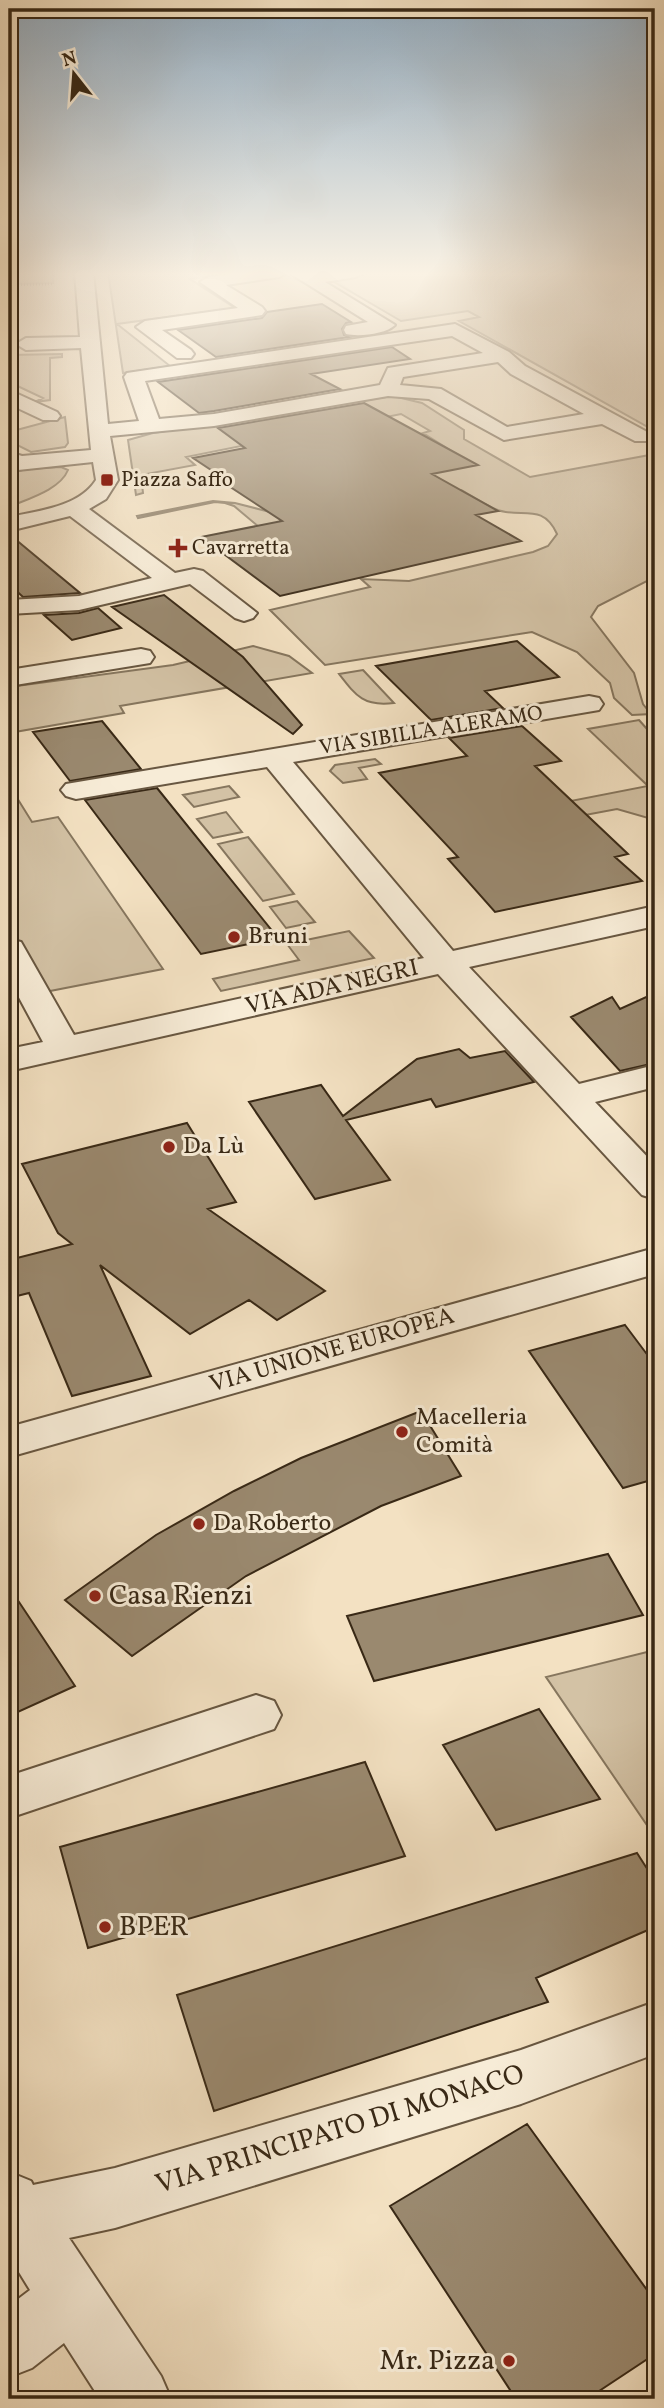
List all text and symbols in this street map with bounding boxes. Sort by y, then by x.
north arrow [38,38,108,108]
text: N [59,45,80,74]
place label: Piazza Saffo [121,466,233,495]
marker: Piazza Saffo [99,472,115,488]
place label: Cavarretta [192,534,290,563]
marker: Cavarretta [170,540,186,556]
street label: VIA SIBILLA ALERAMO [317,699,545,763]
place label: Bruni [248,920,308,954]
marker: Bruni [226,929,242,945]
street label: VIA ADA NEGRI [242,952,422,1024]
place label: Da Lù [183,1130,244,1164]
marker: Da Lù [161,1139,177,1155]
street label: VIA UNIONE EUROPEA [206,1300,459,1402]
place label: Macelleria Comità [416,1401,527,1463]
marker: Macelleria Comità [394,1424,410,1440]
place label: Da Roberto [213,1507,331,1541]
marker: Da Roberto [191,1516,207,1532]
place label: Casa Rienzi [109,1577,253,1616]
marker: Casa Rienzi [87,1588,103,1604]
place label: BPER [119,1908,189,1947]
marker: BPER [97,1919,113,1935]
street label: VIA PRINCIPATO DI MONACO [151,2055,529,2205]
place label: Mr. Pizza [379,2342,495,2381]
marker: Mr. Pizza [501,2353,517,2369]

